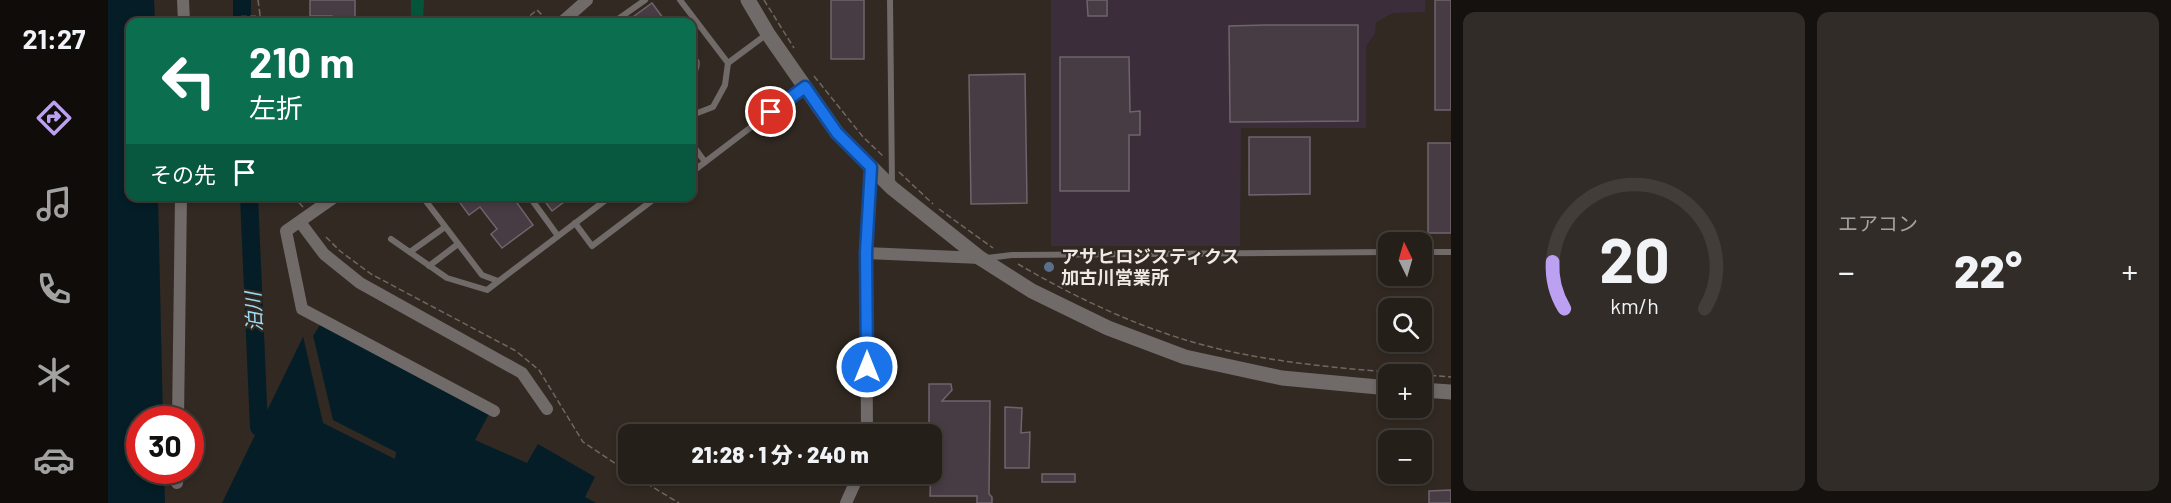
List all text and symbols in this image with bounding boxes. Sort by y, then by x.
text: 21:27 [23,22,85,54]
text: 210 m [249,36,355,86]
icon: left [150,42,228,120]
pin [745,86,796,137]
text: 左折 [249,91,303,123]
icon: arrive [754,95,787,128]
icon: directions [33,97,75,139]
icon: arrive [228,156,261,189]
text: その先 [150,161,216,187]
icon: music [33,183,75,225]
text: エアコン [1838,211,1918,235]
text: 20 [1599,221,1669,295]
north arrow [1378,232,1432,286]
map controls [1378,232,1432,484]
text: 22° [1954,243,2022,297]
place label: アサヒロジスティクス 加古川営業所 [1061,245,1239,288]
text: − [1838,251,1855,291]
text: + [2121,251,2138,291]
marker: アサヒロジスティクス 加古川営業所 [1042,260,1056,274]
icon: phone [33,268,75,310]
water label: 泊川 [240,289,266,333]
text: km/h [1610,293,1658,318]
button: search [1378,298,1432,352]
position arrow [835,335,899,399]
icon: climate [33,354,75,396]
button: + [1378,364,1432,418]
speed limit sign: 30 [126,406,204,484]
button: − [1378,430,1432,484]
icon: car [33,439,75,481]
text: 21:28 · 1 分 · 240 m [691,441,869,467]

